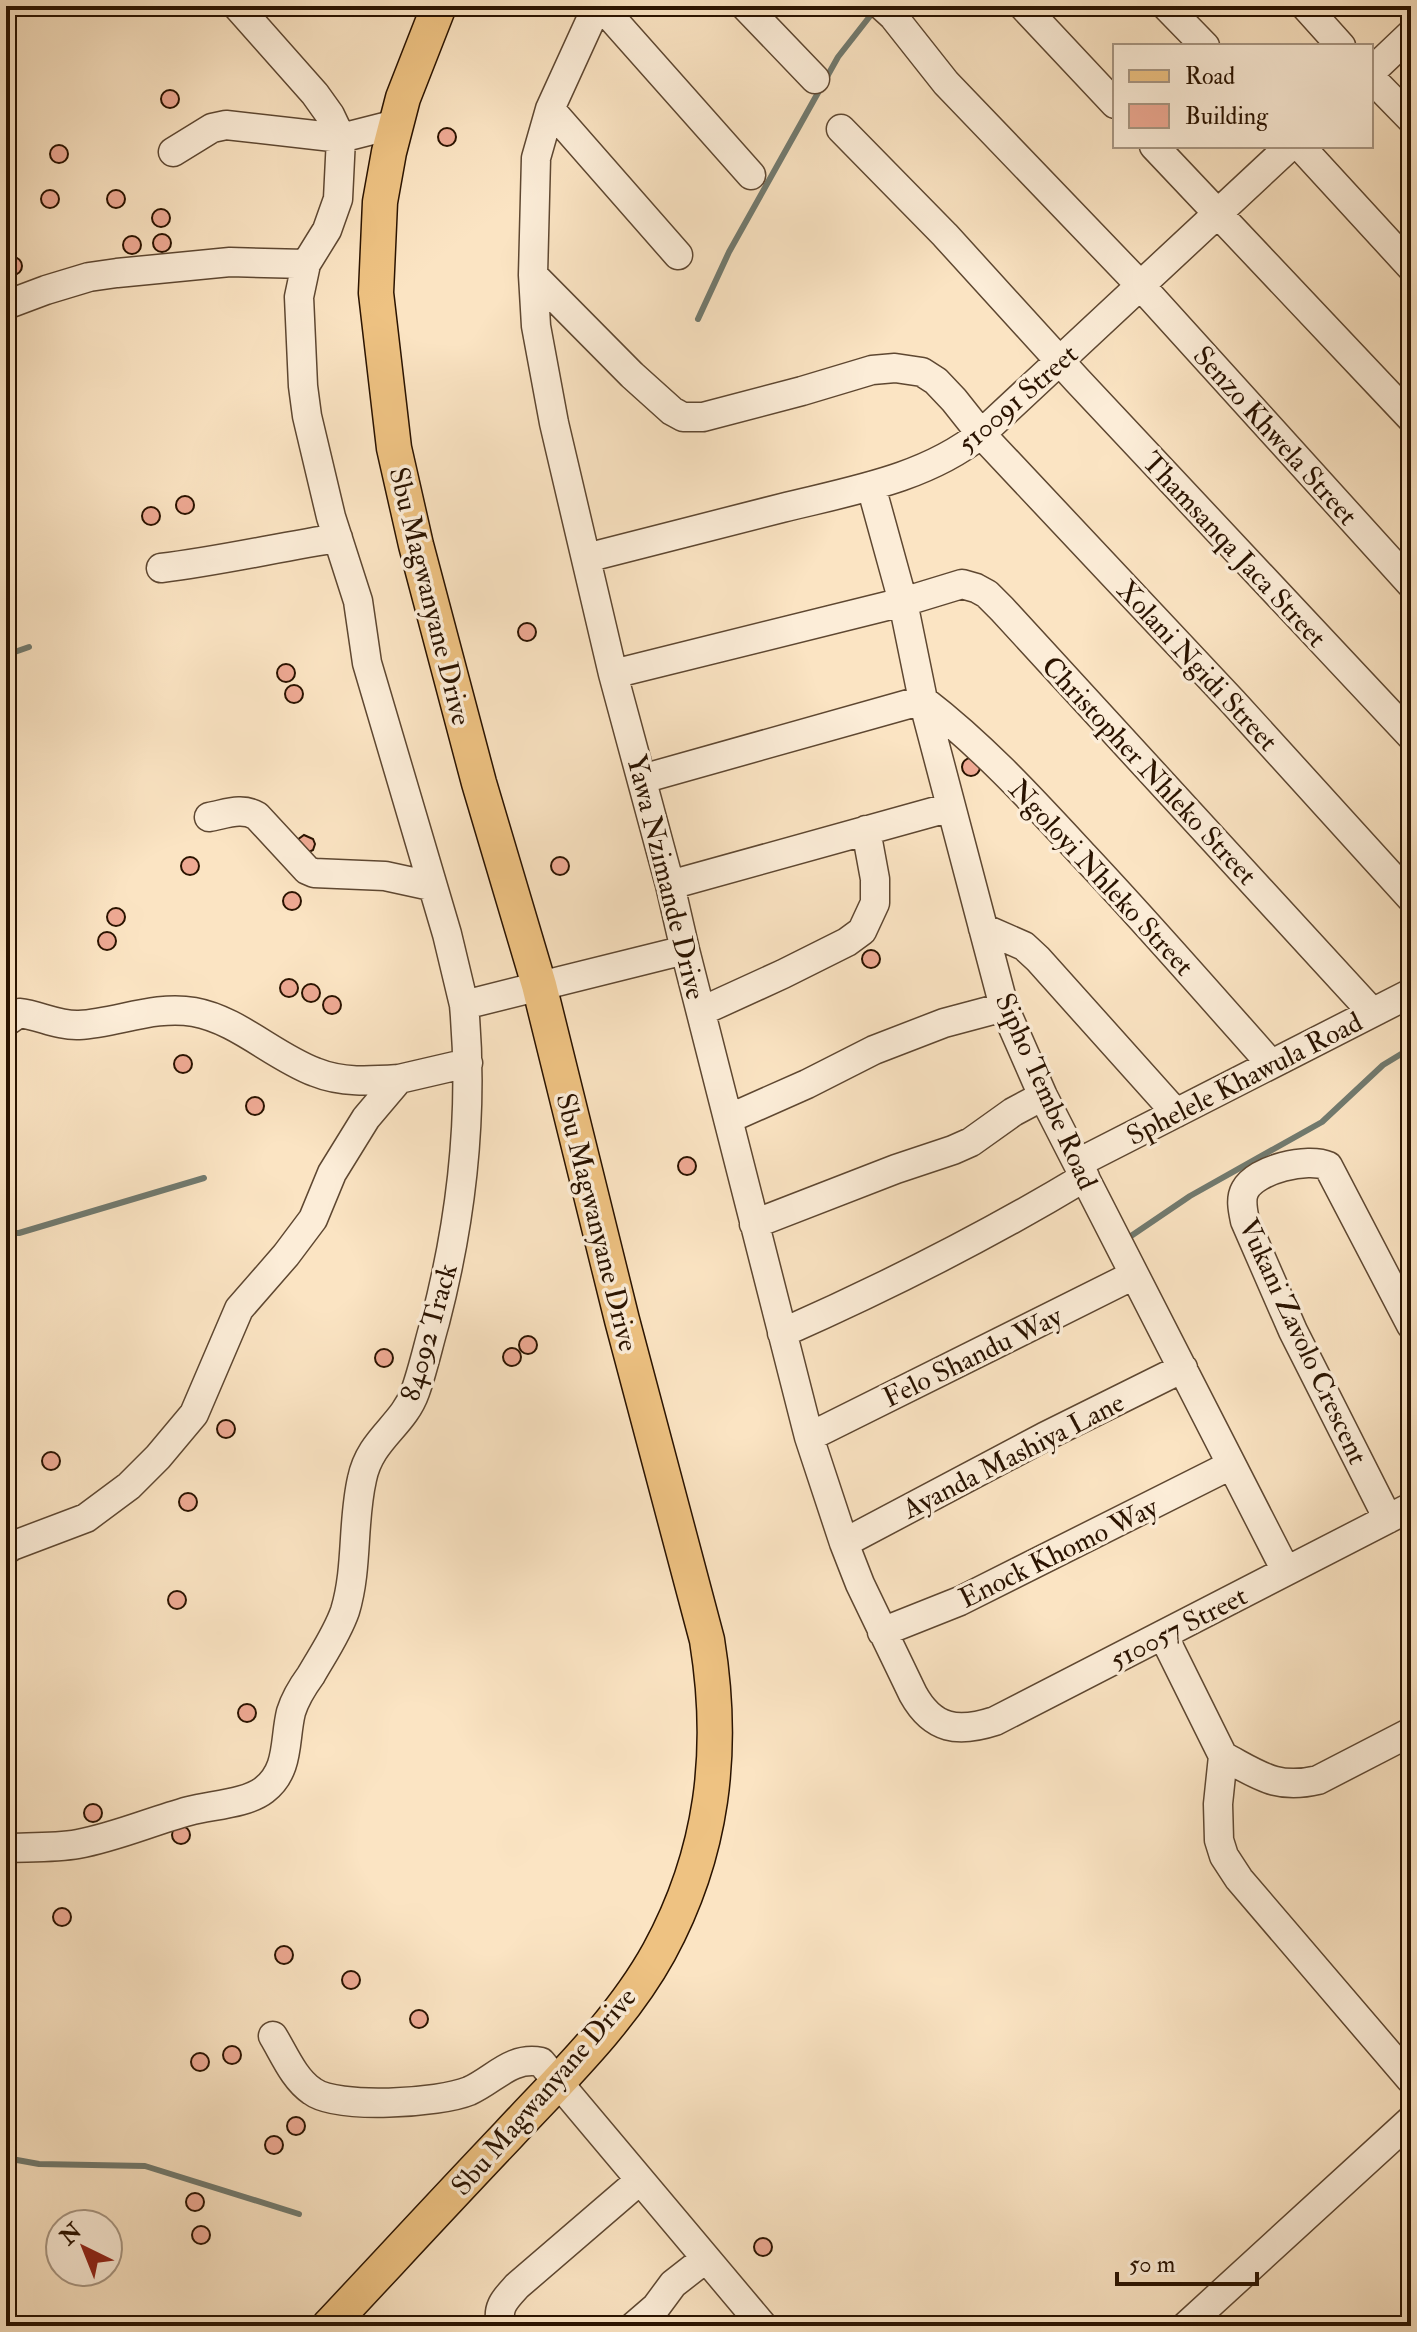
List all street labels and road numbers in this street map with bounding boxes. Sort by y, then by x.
street label: 510091 Street [950,337,1085,461]
street label: Senzo Khwela Street [1185,339,1365,533]
street label: Thamsanqa Jaca Street [1134,445,1334,655]
street label: Sbu Magwanyane Drive [381,464,479,729]
street label: Xolani Ngidi Street [1109,573,1285,759]
street label: Christopher Nhleko Street [1034,649,1264,893]
street label: Yawa Nzimande Drive [618,751,713,1004]
street label: Ngoloyi Nhleko Street [1001,773,1201,984]
street label: Sipho Tembe Road [987,988,1105,1195]
street label: Sphelele Khawula Road [1121,1005,1369,1154]
street label: Sbu Magwanyane Drive [548,1090,646,1355]
street label: Vukani Zavolo Crescent [1230,1213,1375,1470]
street label: 84092 Track [393,1259,466,1405]
street label: Felo Shandu Way [877,1299,1069,1416]
street label: Ayanda Mashiya Lane [896,1385,1131,1528]
street label: Enock Khomo Way [954,1490,1164,1617]
street label: 510057 Street [1104,1579,1253,1678]
street label: Sbu Magwanyane Drive [444,1980,644,2203]

